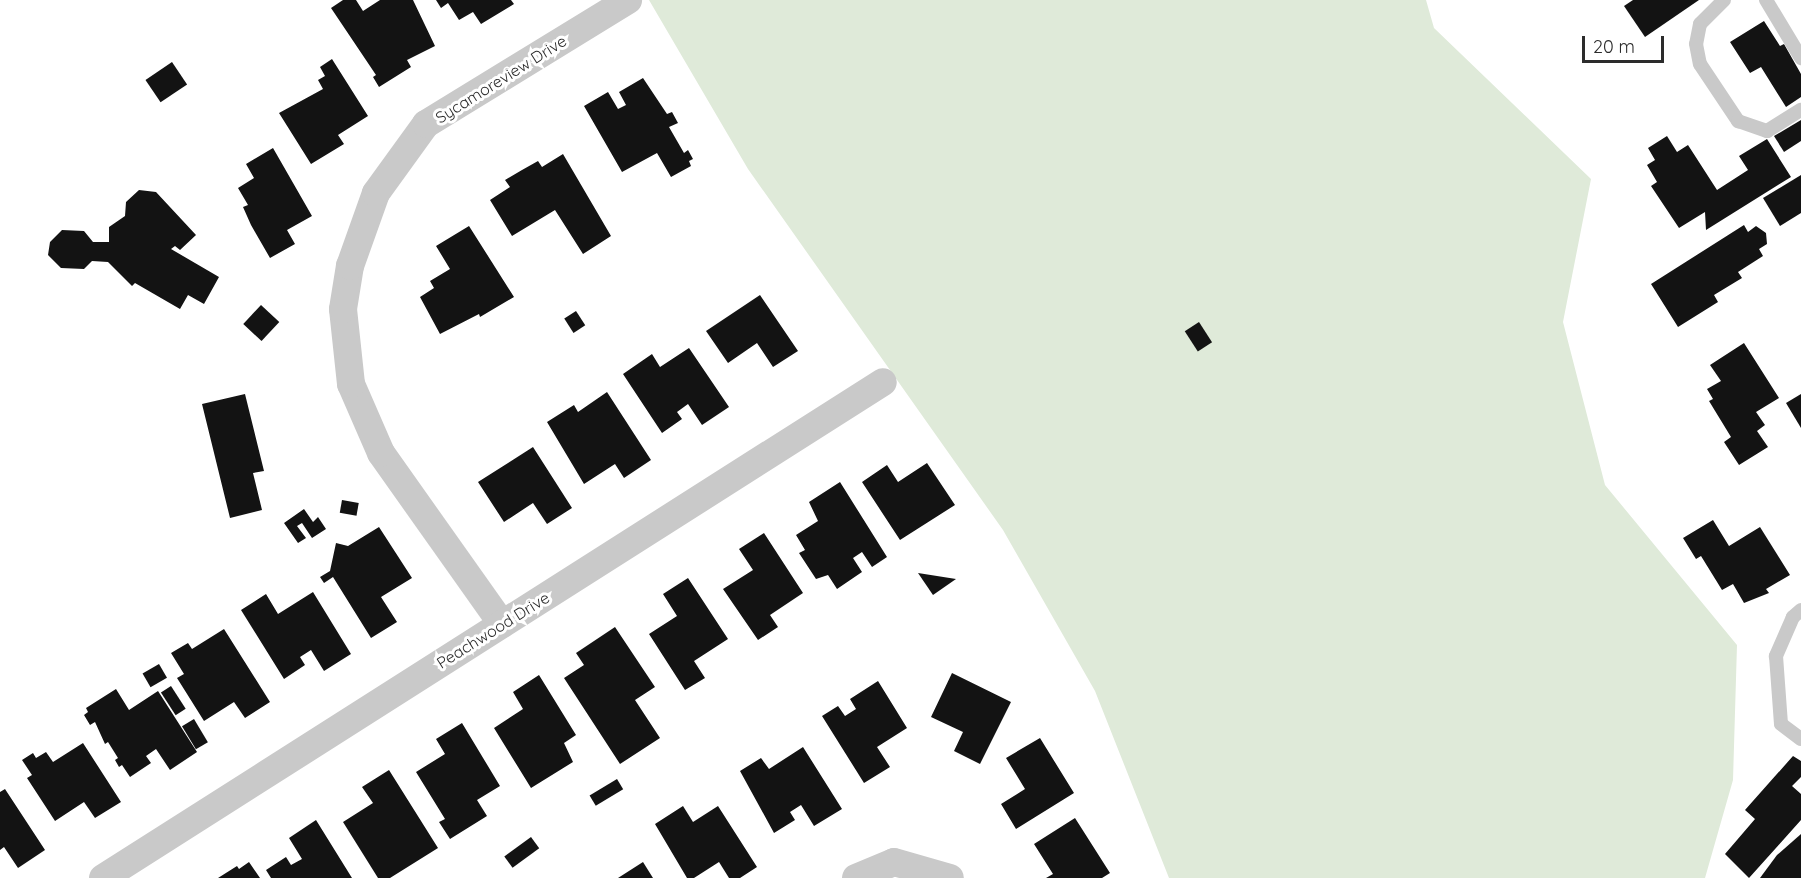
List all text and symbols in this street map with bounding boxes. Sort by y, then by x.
scale bar [1585,24,1668,62]
street label: Sycamoreview Drive [432,31,570,127]
text: 20 m [1593,35,1635,58]
street label: Peachwood Drive [433,588,553,672]

